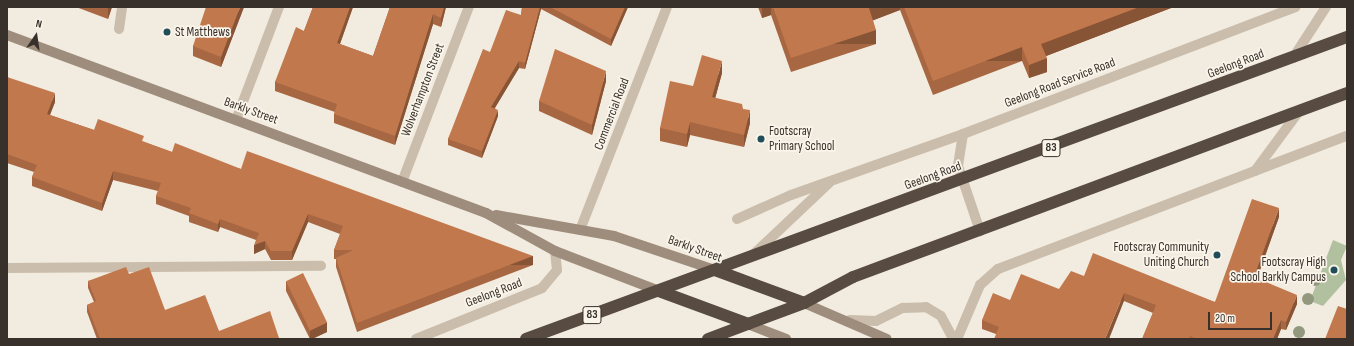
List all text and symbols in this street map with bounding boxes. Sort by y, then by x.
north arrow [16,16,56,56]
text: N [34,17,43,31]
place label: St Matthews [175,24,230,40]
marker: St Matthews [162,27,172,37]
street label: Wolverhampton Street [398,41,448,139]
street label: Geelong Road [1206,46,1266,82]
street label: Geelong Road Service Road [1002,55,1118,111]
street label: Commercial Road [591,76,633,152]
street label: Barkly Street [222,94,280,128]
place label: Footscray Primary School [769,124,834,155]
marker: Footscray Primary School [756,134,766,144]
road number: 83 [1041,138,1061,158]
street label: Geelong Road [902,159,964,193]
street label: Barkly Street [666,232,724,266]
place label: Footscray Community Uniting Church [1114,240,1209,271]
marker: Footscray Community Uniting Church [1212,250,1222,260]
place label: Footscray High School Barkly Campus [1230,255,1326,286]
marker: Footscray High School Barkly Campus [1329,265,1339,275]
street label: Geelong Road [464,275,524,311]
scale bar [1210,304,1274,330]
road number: 83 [582,305,602,325]
text: 20 m [1215,311,1235,326]

